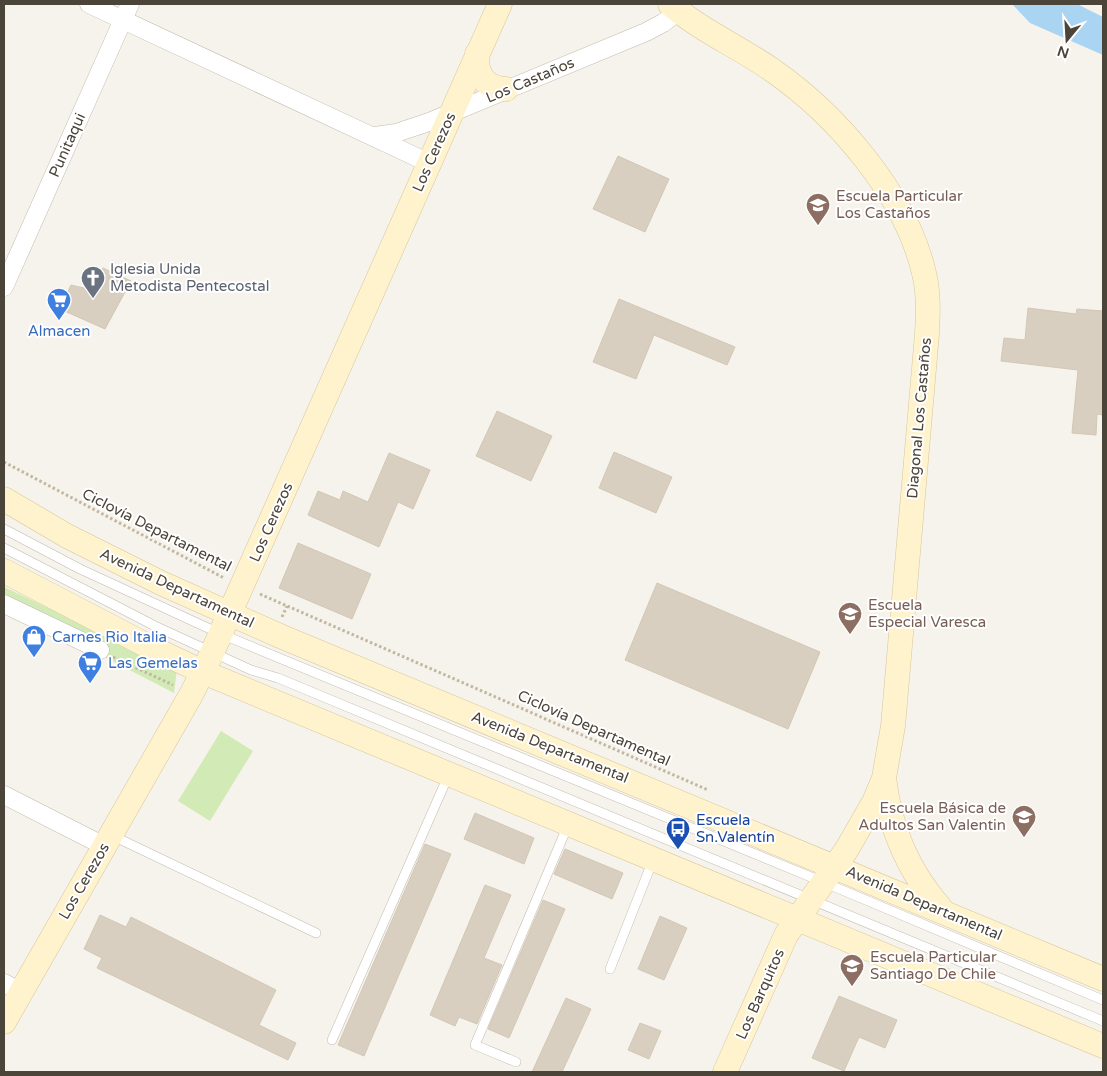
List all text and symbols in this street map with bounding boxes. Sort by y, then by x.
north arrow [1042,15,1092,65]
text: N [1055,42,1071,62]
street label: Los Castaños [483,53,577,107]
street label: Los Cerezos [408,109,460,195]
street label: Punitaqui [45,110,89,180]
place label: Escuela Particular Los Castaños [836,187,963,222]
school or university icon: Escuela Particular Los Castaños [805,192,831,226]
place label: Iglesia Unida Metodista Pentecostal [110,260,269,295]
church icon: Iglesia Unida Metodista Pentecostal [80,265,106,299]
supermarket icon: Almacen [46,287,72,321]
place label: Almacen [28,322,90,340]
street label: Diagonal Los Castaños [903,337,935,499]
street label: Los Cerezos [245,479,297,565]
street label: Ciclovía Departamental [79,484,235,576]
street label: Avenida Departamental [97,544,257,632]
place label: Escuela Especial Varesca [868,596,986,631]
school or university icon: Escuela Especial Varesca [837,601,863,635]
shop icon: Carnes Rio Italia [21,624,47,658]
place label: Carnes Rio Italia [52,628,167,646]
supermarket icon: Las Gemelas [77,650,103,684]
place label: Las Gemelas [108,654,198,672]
street label: Ciclovía Departamental [515,686,673,770]
street label: Avenida Departamental [469,707,631,787]
place label: Escuela Básica de Adultos San Valentin [858,799,1006,834]
school or university icon: Escuela Básica de Adultos San Valentin [1011,804,1037,838]
place label: Escuela Sn.Valentín [696,811,775,846]
bus stop icon: Escuela Sn.Valentín [665,816,691,850]
street label: Los Cerezos [55,840,113,922]
street label: Avenida Departamental [843,862,1005,944]
street label: Los Barquitos [732,946,788,1042]
place label: Escuela Particular Santiago De Chile [870,948,997,983]
school or university icon: Escuela Particular Santiago De Chile [839,953,865,987]

